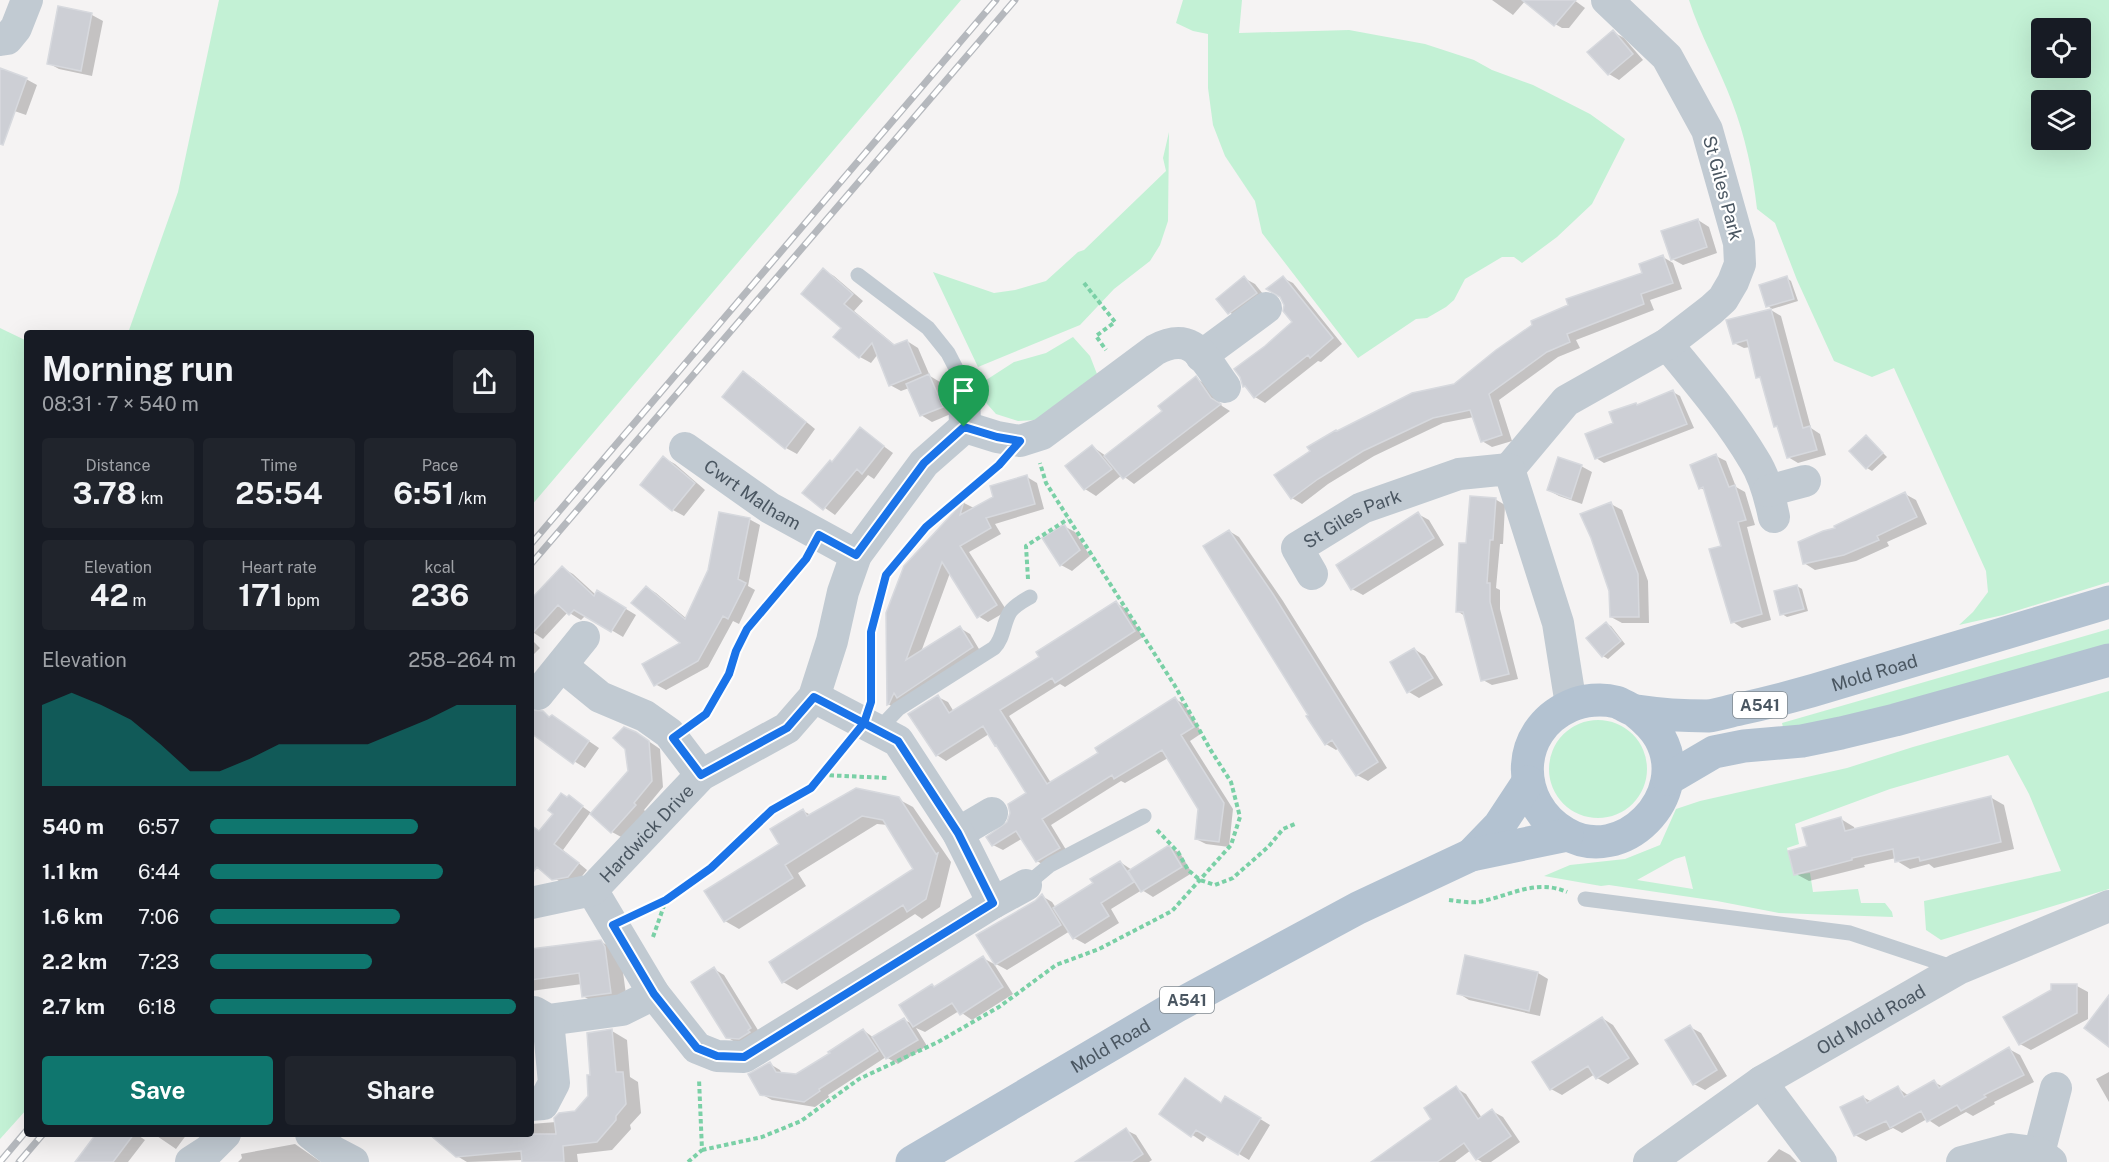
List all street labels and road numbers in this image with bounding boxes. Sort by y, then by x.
street label: St Giles Park [1699,133,1747,243]
street label: Cwrt Malham [700,454,805,533]
street label: St Giles Park [1299,485,1404,552]
street label: Mold Road [1829,649,1920,695]
road number: A541 [1733,692,1787,718]
street label: Hardwick Drive [595,780,697,886]
street label: Old Mold Road [1812,980,1929,1059]
road number: A541 [1160,987,1214,1013]
street label: Mold Road [1067,1014,1154,1077]

